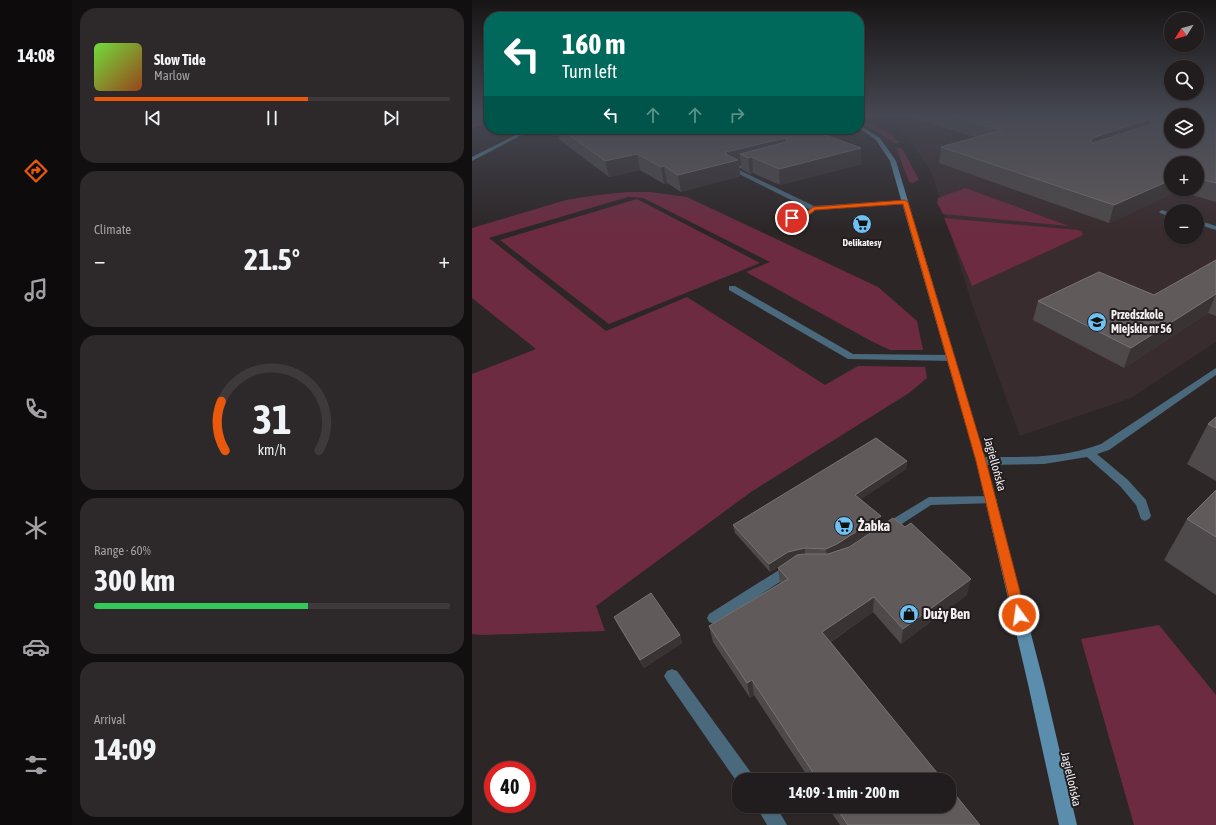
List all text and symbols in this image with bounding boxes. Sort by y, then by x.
north arrow [1164,12,1204,52]
map controls [1164,12,1204,244]
icon: left [496,28,548,80]
text: 160 m [562,28,625,60]
text: 14:08 [17,45,55,66]
text: Slow Tide [154,51,206,68]
button: search [1164,60,1204,100]
text: Turn left [562,61,617,82]
text: Marlow [154,68,190,83]
icon: left [600,104,622,126]
icon: ahead [642,104,664,126]
icon: ahead [684,104,706,126]
icon: right [726,104,748,126]
icon: previous [142,107,164,129]
icon: pause [261,107,283,129]
icon: next [380,107,402,129]
button: layers [1164,108,1204,148]
button: + [1164,156,1204,196]
icon: directions [22,157,50,185]
pin [775,201,809,235]
button: − [1164,204,1204,244]
icon: arrive [781,207,803,229]
supermarket icon: Delikatesy [851,213,873,235]
text: Climate [94,222,131,237]
place label: Delikatesy [842,237,882,248]
text: 21.5° [244,242,300,276]
text: − [94,247,105,273]
text: + [439,247,450,273]
icon: music [22,276,50,304]
place label: Przedszkole Miejskie nr 56 [1111,308,1172,336]
school or university icon: Przedszkole Miejskie nr 56 [1086,311,1108,333]
text: 31 [252,394,292,442]
icon: phone [22,395,50,423]
street label: Jagiellońska [981,435,1009,493]
text: km/h [258,441,286,457]
icon: climate [22,514,50,542]
supermarket icon: Żabka [833,515,855,537]
place label: Żabka [858,517,891,534]
text: Range · 60% [94,543,151,558]
text: 300 km [94,563,175,597]
position arrow [998,594,1040,636]
shop icon: Duży Ben [898,603,920,625]
place label: Duży Ben [923,606,970,622]
icon: car [22,633,50,661]
text: Arrival [94,712,126,727]
text: 14:09 [94,732,156,766]
street label: Jagiellońska [1058,750,1084,808]
icon: filters [22,751,50,779]
speed limit sign: 40 [484,761,536,813]
text: 14:09 · 1 min · 200 m [789,784,899,801]

